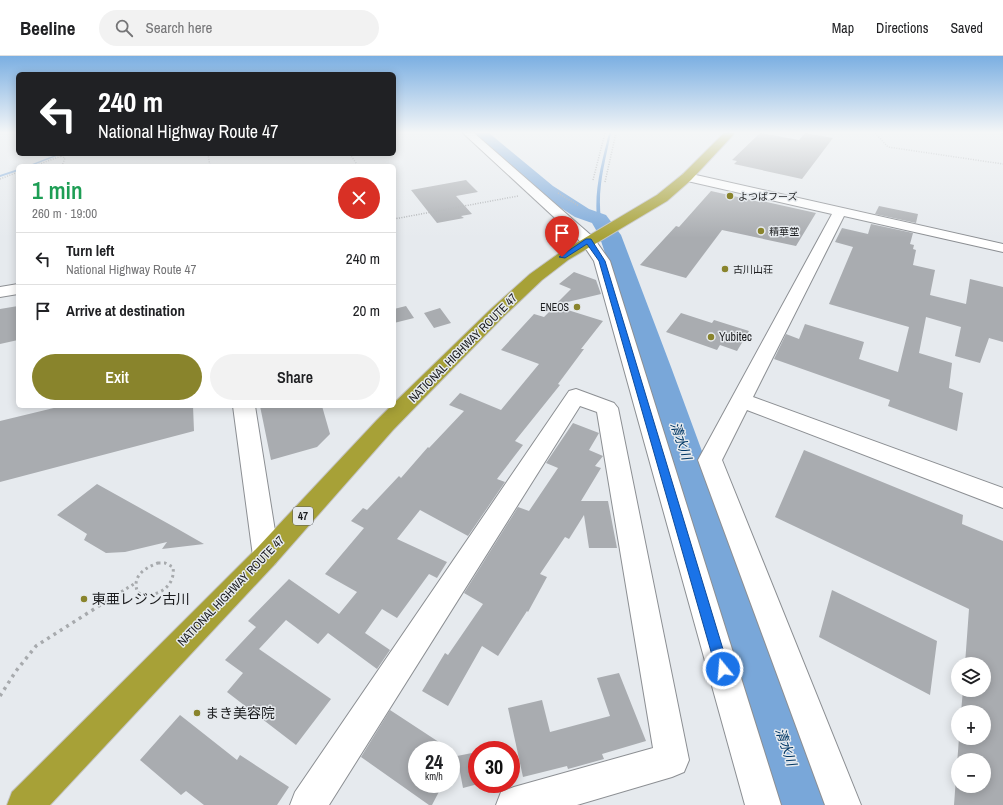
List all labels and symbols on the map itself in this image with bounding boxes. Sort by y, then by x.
place label: よつばフーズ [738,190,798,203]
marker: よつばフーズ [725,191,735,201]
pin [545,216,579,257]
place label: 精華堂 [769,225,799,238]
marker: 精華堂 [756,226,766,236]
place label: 古川山荘 [733,263,773,276]
marker: 古川山荘 [720,264,730,274]
street label: NATIONAL HIGHWAY ROUTE 47 [405,290,521,406]
place label: ENEOS [540,301,570,314]
marker: ENEOS [572,302,582,312]
place label: Yubitec [719,329,752,345]
marker: Yubitec [706,332,716,342]
water label: 清水川 [667,420,696,464]
road number: 47 [293,507,313,525]
street label: NATIONAL HIGHWAY ROUTE 47 [174,532,288,650]
place label: 東亜レジン古川 [92,590,190,608]
marker: 東亜レジン古川 [79,594,89,604]
position arrow [702,648,744,690]
place label: まき美容院 [205,704,275,722]
marker: まき美容院 [192,708,202,718]
water label: 清水川 [772,726,801,770]
speed limit sign: 30 [468,741,520,793]

